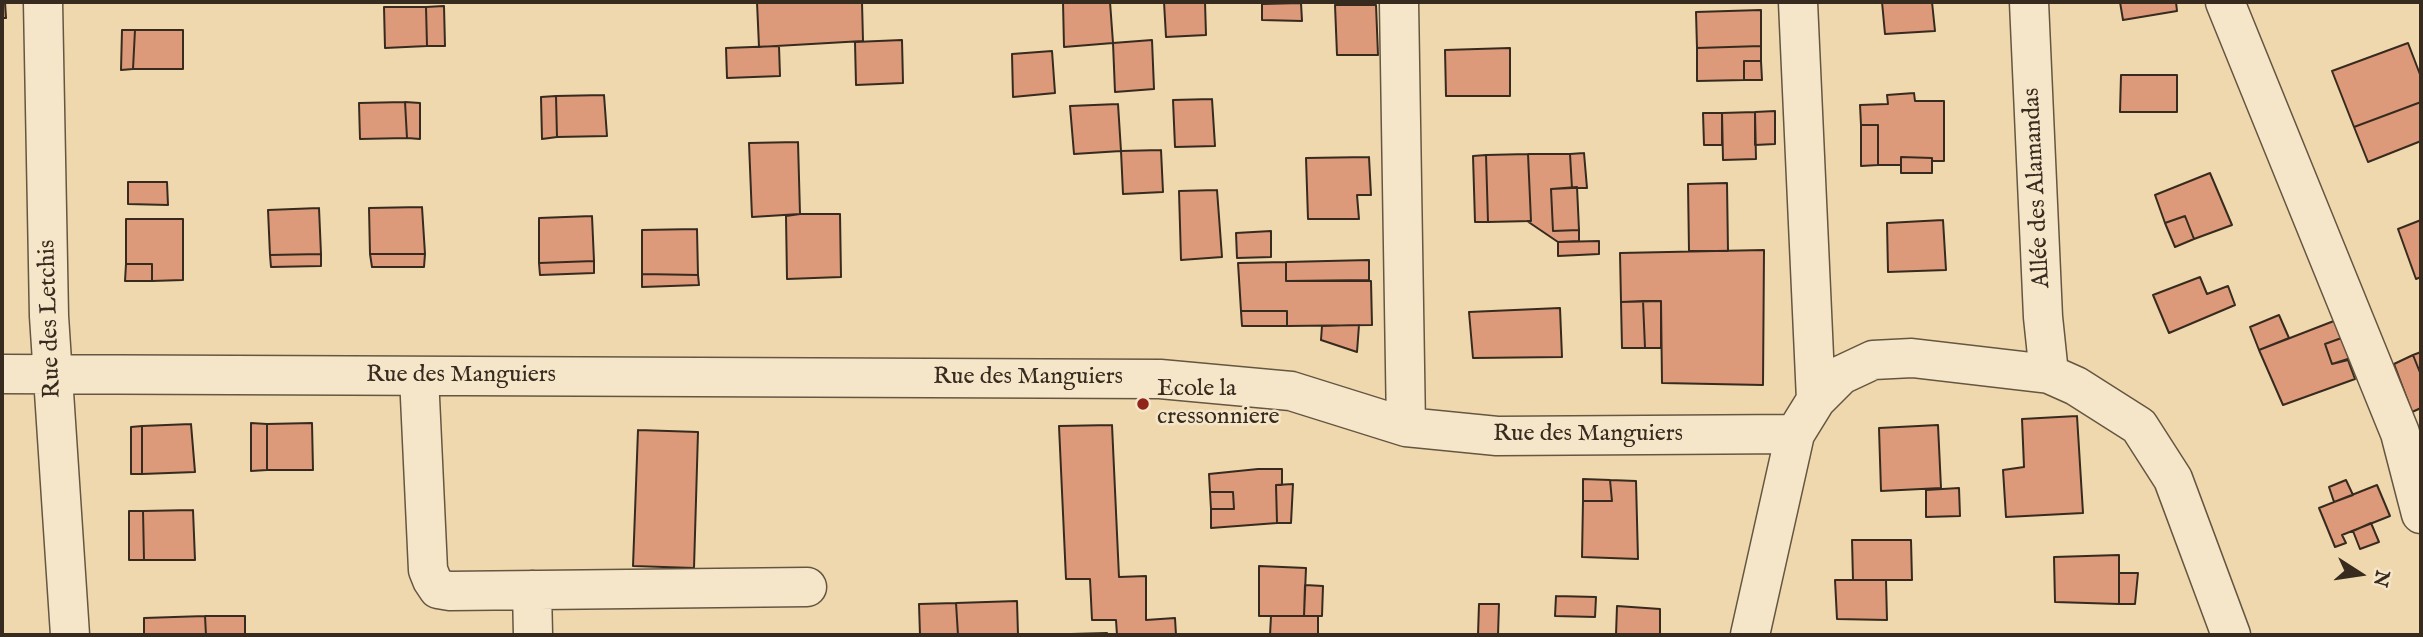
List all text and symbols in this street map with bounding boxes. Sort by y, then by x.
street label: Allée des Alamandas [2018,87,2058,289]
street label: Rue des Letchis [34,239,68,399]
street label: Rue des Manguiers [366,362,556,390]
street label: Rue des Manguiers [933,364,1123,392]
place label: Ecole la cressonniere [1157,376,1280,432]
marker: Ecole la cressonniere [1135,396,1151,412]
street label: Rue des Manguiers [1493,421,1683,449]
north arrow [2325,539,2395,609]
text: N [2367,568,2394,589]

